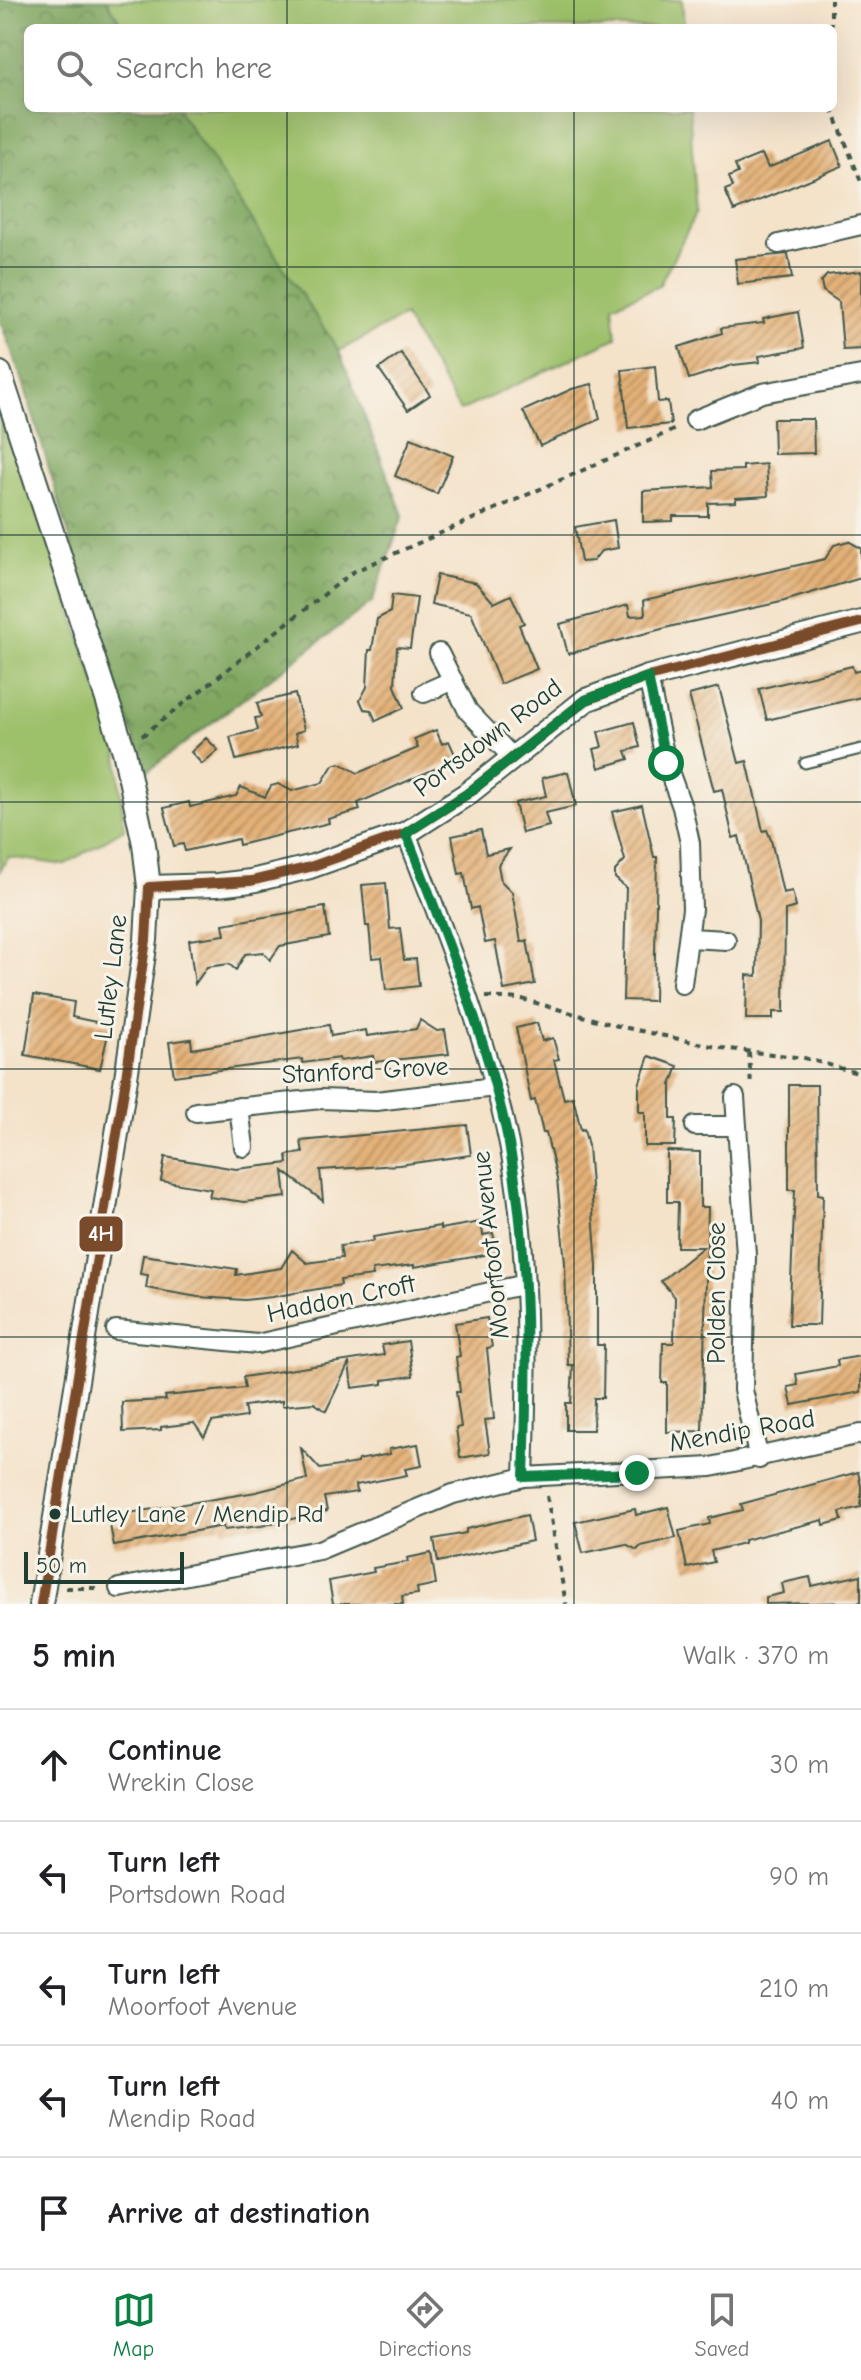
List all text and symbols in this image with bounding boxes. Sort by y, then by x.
search box [24,24,837,112]
icon: search [52,46,96,90]
text: Search here [116,51,272,86]
street label: Portsdown Road [408,673,568,803]
route start [648,745,684,781]
street label: Lutley Lane [88,913,134,1041]
street label: Stanford Grove [281,1052,449,1090]
street label: Moorfoot Avenue [466,1149,516,1341]
line badge: 4H [78,1215,124,1253]
text: 4H [88,1221,114,1247]
street label: Polden Close [702,1222,732,1364]
street label: Haddon Croft [264,1268,419,1329]
street label: Mendip Road [667,1403,817,1459]
route end [619,1455,655,1491]
place label: Lutley Lane / Mendip Rd [70,1500,324,1528]
marker: Lutley Lane / Mendip Rd [47,1506,63,1522]
scale bar [24,1548,184,1584]
text: 50 m [36,1553,87,1579]
text: 5 min [32,1636,116,1676]
text: Walk · 370 m [683,1641,829,1671]
text: Continue [108,1733,222,1768]
icon: ahead [32,1743,76,1787]
text: 30 m [770,1750,829,1780]
text: Wrekin Close [108,1768,254,1798]
text: Turn left [108,1845,220,1880]
icon: left [32,1855,76,1899]
text: 90 m [769,1862,829,1892]
text: Portsdown Road [108,1880,286,1910]
text: Turn left [108,1957,220,1992]
icon: left [32,1967,76,2011]
text: 210 m [759,1974,829,2004]
text: Moorfoot Avenue [108,1992,297,2022]
text: Turn left [108,2069,220,2104]
icon: left [32,2079,76,2123]
text: 40 m [770,2086,829,2116]
text: Mendip Road [108,2104,256,2134]
icon: arrive [32,2191,76,2235]
text: Arrive at destination [108,2196,370,2231]
tab: Map [112,2288,156,2362]
tab: Directions [379,2288,472,2362]
tab: Saved [695,2288,749,2362]

